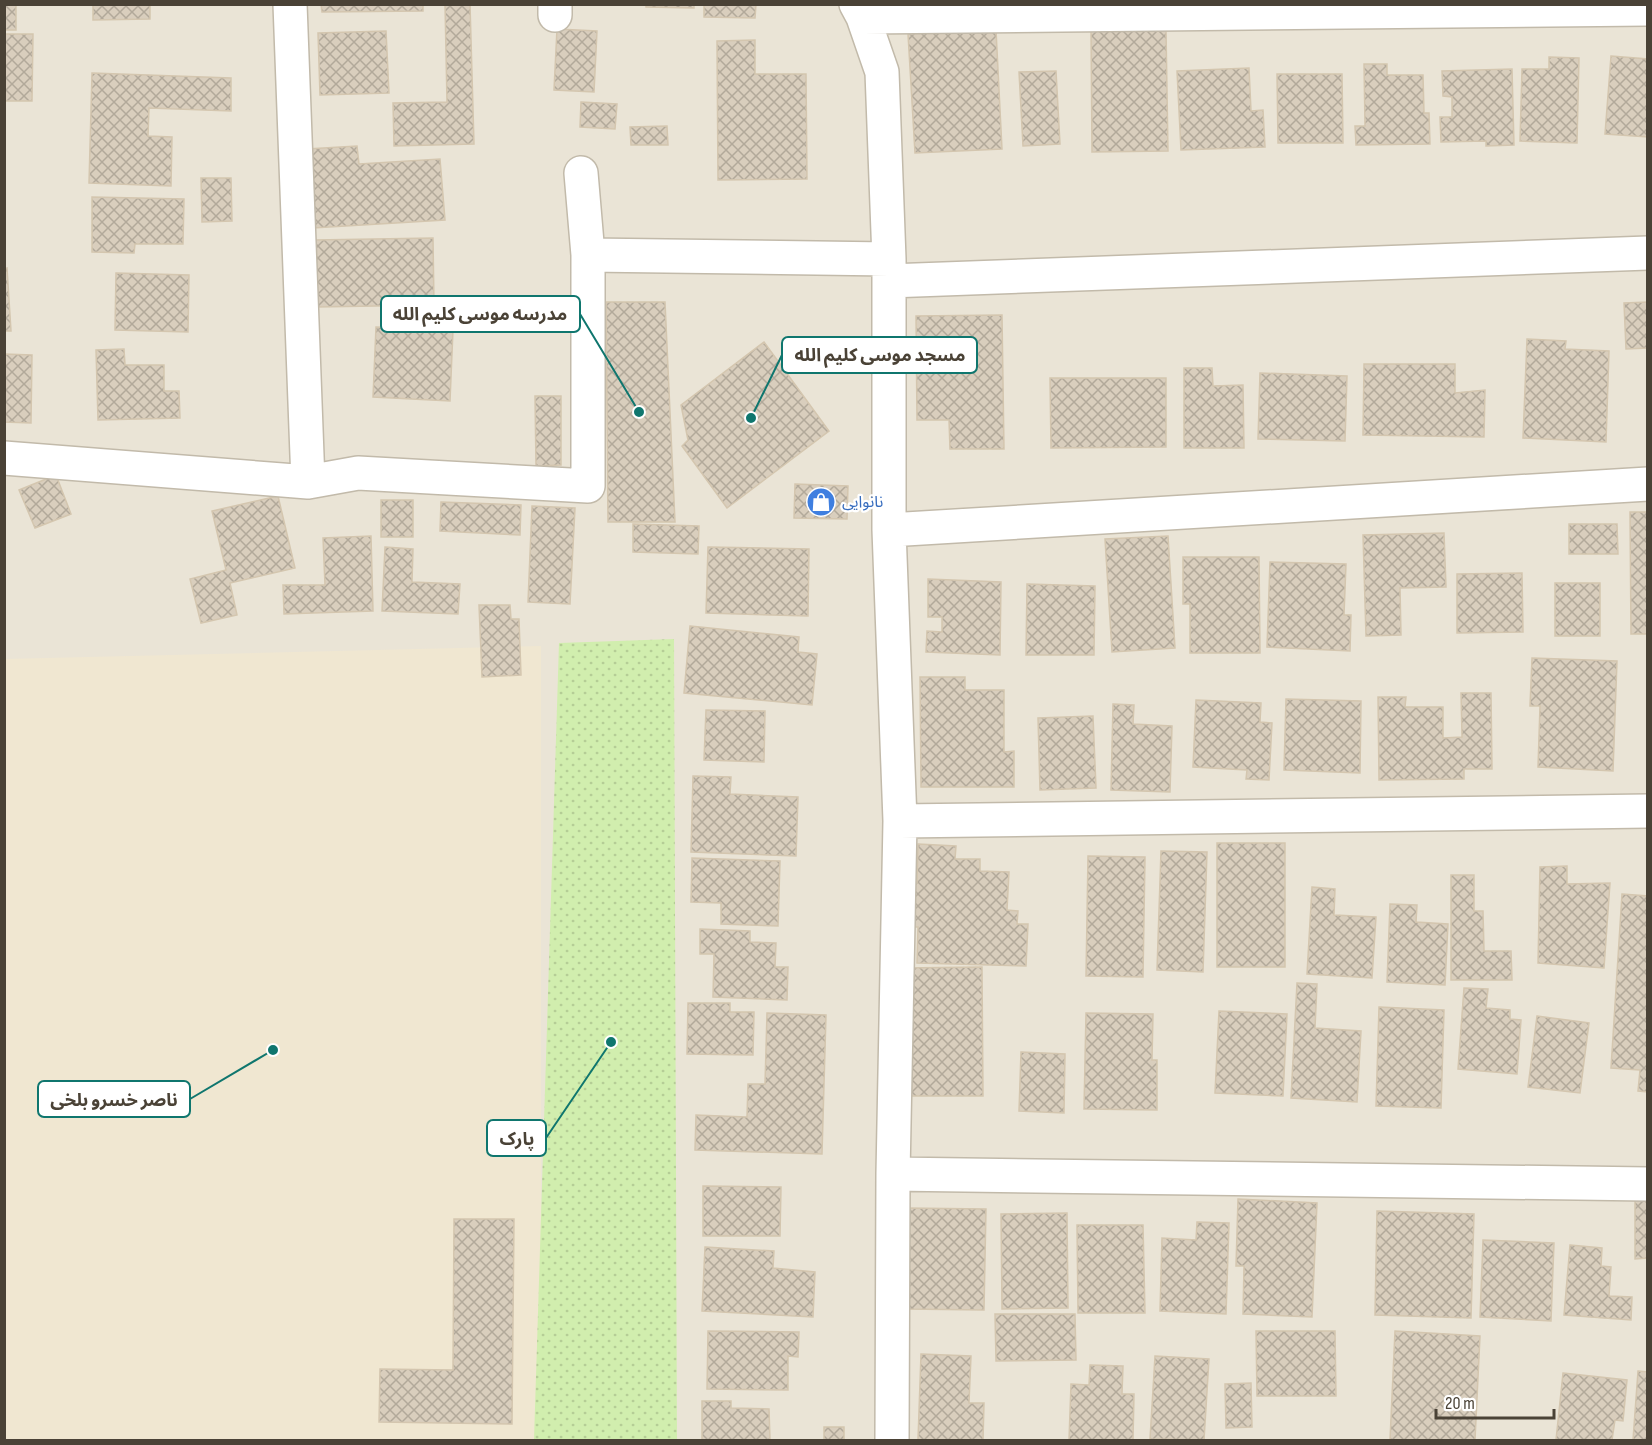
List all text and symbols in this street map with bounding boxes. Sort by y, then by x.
callout: مدرسه موسی کلیم الله [381,296,580,332]
text: مدرسه موسی کلیم الله [393,304,567,327]
callout: مسجد موسی کلیم الله [782,337,977,373]
text: مسجد موسی کلیم الله [795,345,965,368]
shop icon: نانوایی [805,486,837,518]
place label: نانوایی [842,493,883,512]
callout: ناصر خسرو بلخی [38,1081,190,1117]
text: ناصر خسرو بلخی [50,1090,178,1111]
callout: پارک [487,1120,546,1156]
text: پارک [499,1129,535,1151]
scale bar [1436,1382,1554,1420]
text: 20 m [1445,1393,1475,1414]

